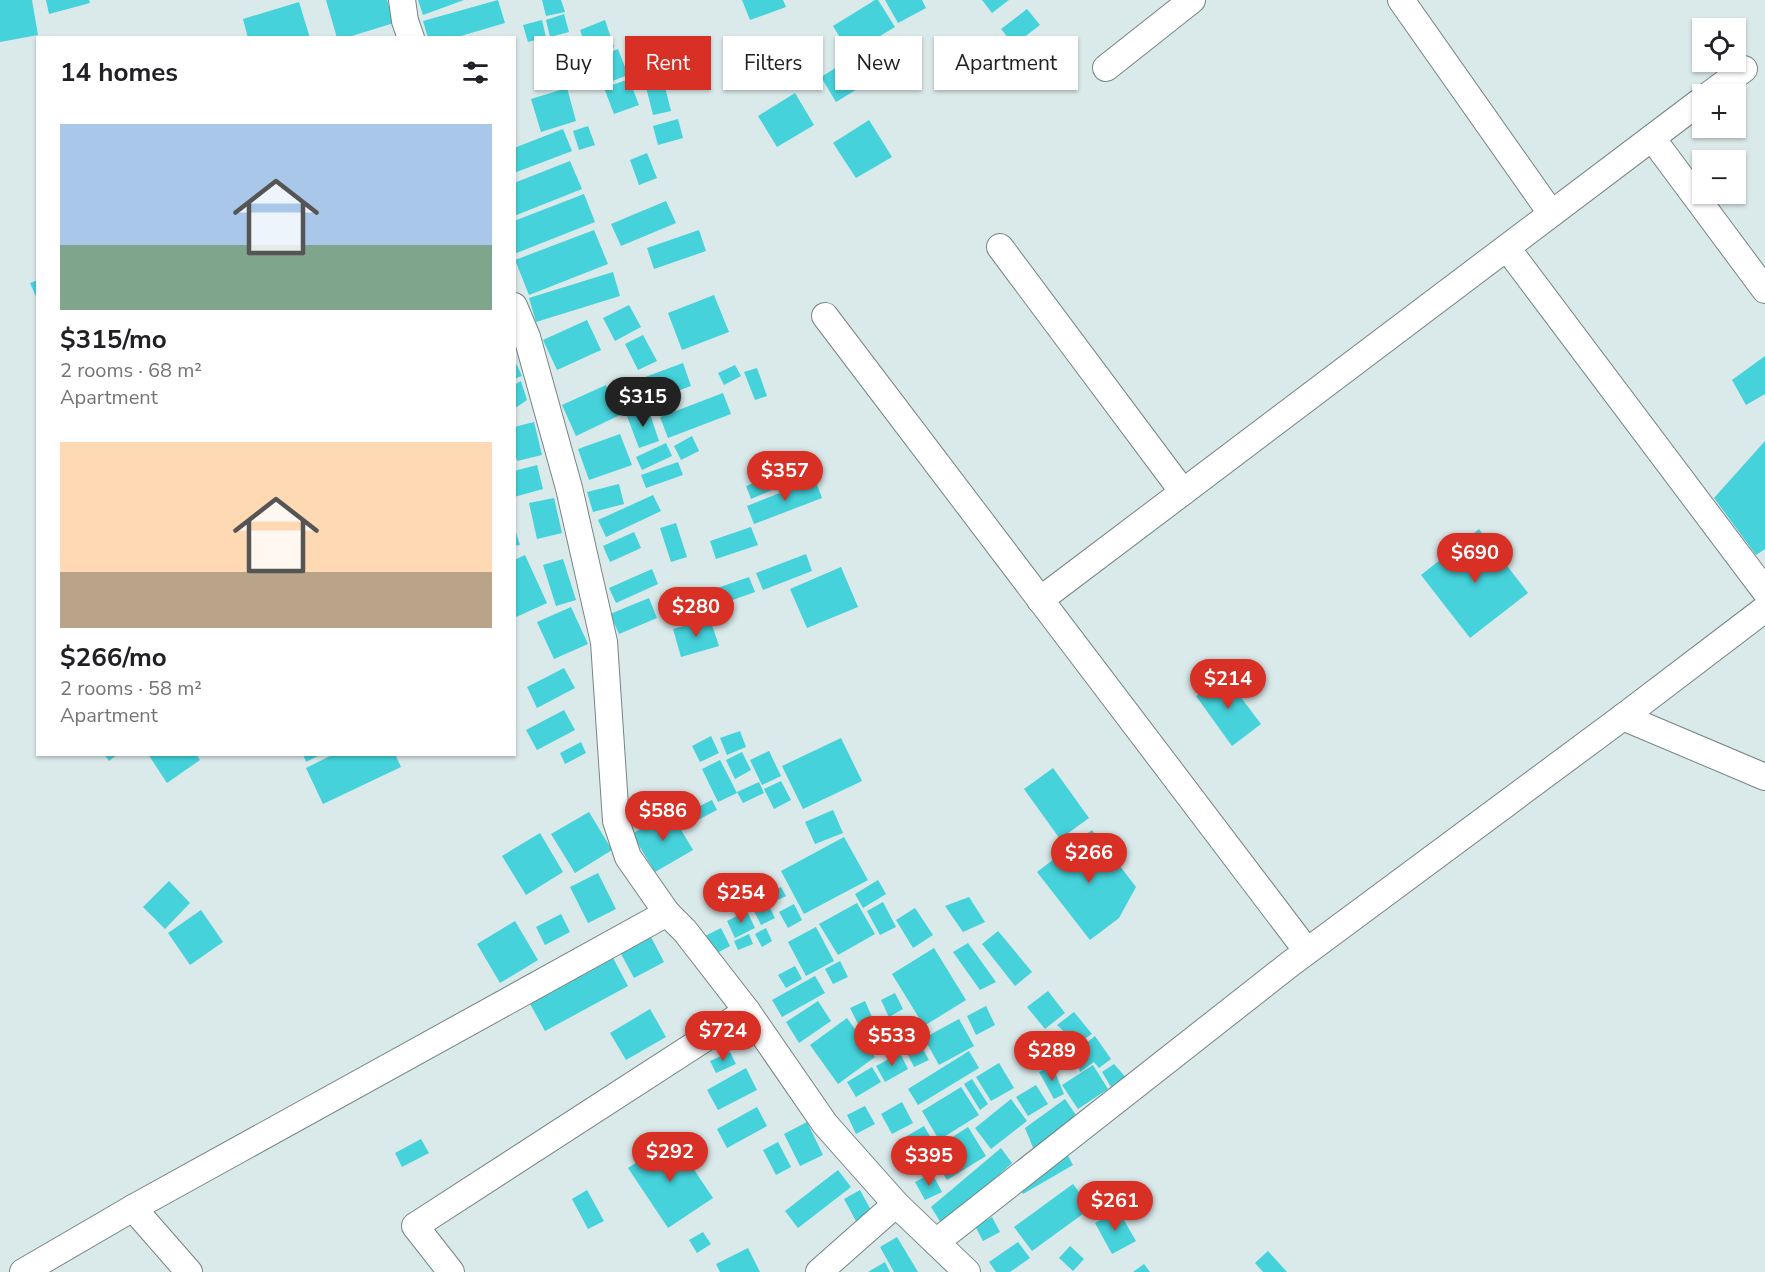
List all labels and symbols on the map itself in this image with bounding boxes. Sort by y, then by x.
pin: $315 [607,377,679,428]
pin: $357 [749,451,821,502]
pin: $690 [1439,533,1511,584]
pin: $280 [660,587,732,638]
pin: $214 [1192,659,1264,710]
pin: $586 [627,791,699,842]
pin: $266 [1053,833,1125,884]
pin: $254 [705,873,777,924]
pin: $724 [687,1011,759,1062]
pin: $533 [856,1016,928,1067]
pin: $289 [1016,1031,1088,1082]
pin: $292 [634,1132,706,1183]
pin: $395 [893,1136,965,1187]
pin: $261 [1079,1181,1151,1232]

